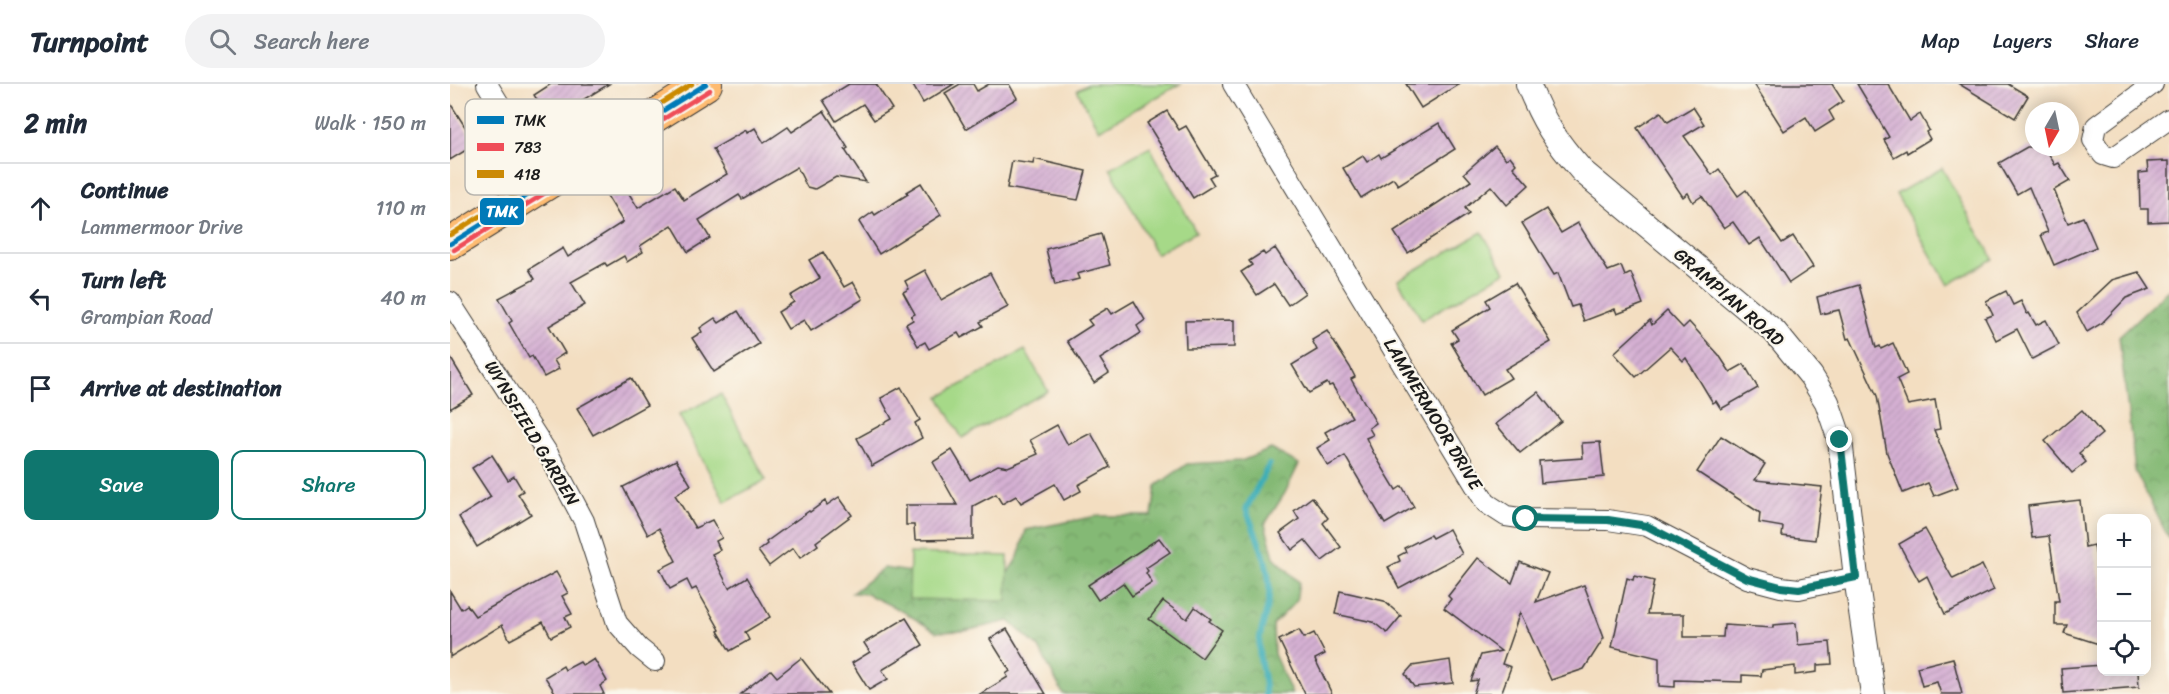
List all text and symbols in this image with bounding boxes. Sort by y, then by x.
search box [185,14,605,68]
text: Turnpoint [30,17,149,66]
text: Search here [254,22,370,61]
text: Map [1921,22,1960,60]
text: Layers [1993,22,2052,60]
text: Share [2085,22,2139,60]
icon: search [206,25,239,58]
legend [465,99,663,195]
text: 2 min [24,100,87,146]
north arrow [2025,102,2079,156]
text: Walk · 150 m [314,106,426,141]
text: TMK [514,106,547,135]
text: 783 [514,133,542,162]
text: 418 [514,160,541,189]
text: Continue [81,171,169,210]
text: 110 m [376,191,426,226]
icon: ahead [24,192,57,225]
line badge: TMK [479,197,525,226]
text: TMK [486,197,518,226]
text: Lammermoor Drive [81,210,243,245]
street label: GRAMPIAN ROAD [1666,239,1792,355]
text: Turn left [81,261,166,300]
text: 40 m [380,281,426,316]
icon: left [24,282,57,315]
text: Grampian Road [81,300,212,335]
street label: LAMMERMOOR DRIVE [1375,332,1492,497]
street label: WYNSFIELD GARDEN [476,354,589,512]
text: Arrive at destination [81,369,282,408]
icon: arrive [24,372,57,405]
route end [1826,426,1852,452]
button: Save [24,450,219,520]
button: Share [231,450,426,520]
route start [1512,505,1538,531]
map controls [2097,514,2151,676]
button: + [2097,514,2151,568]
button: − [2097,568,2151,622]
button: locate [2097,622,2151,676]

